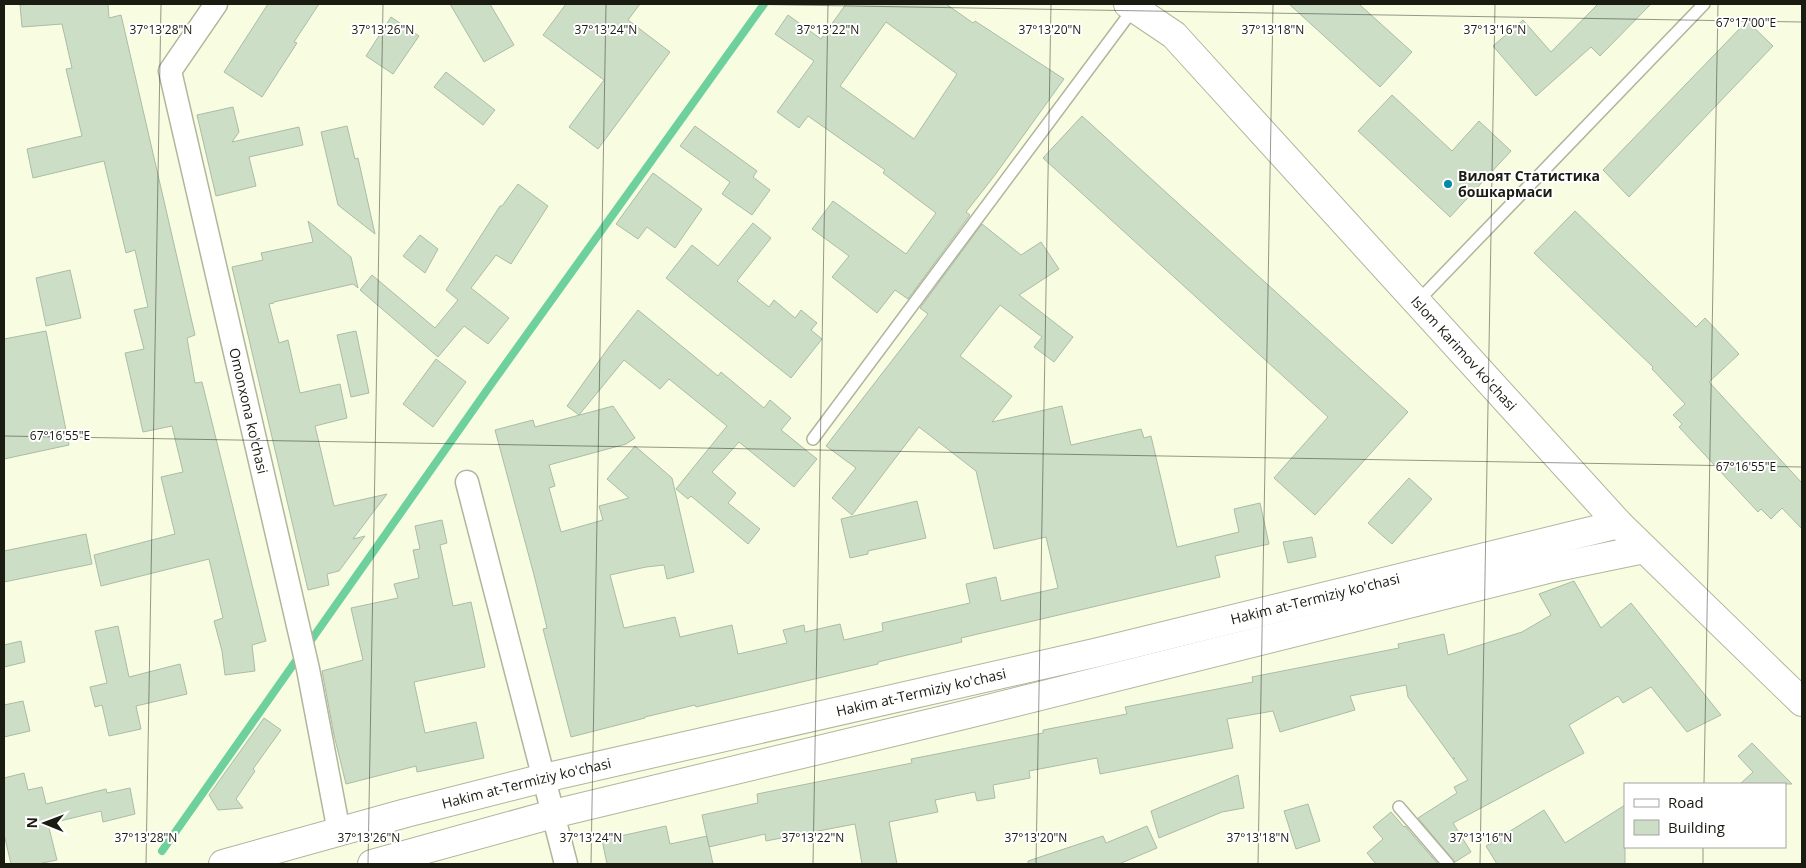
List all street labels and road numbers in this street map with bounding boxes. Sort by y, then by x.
street label: Islom Karimov ko'chasi [1407,292,1521,415]
street label: Omonxona ko'chasi [225,346,273,476]
street label: Hakim at-Termiziy ko'chasi [1228,568,1402,628]
street label: Hakim at-Termiziy ko'chasi [834,663,1008,720]
street label: Hakim at-Termiziy ko'chasi [440,753,613,813]

